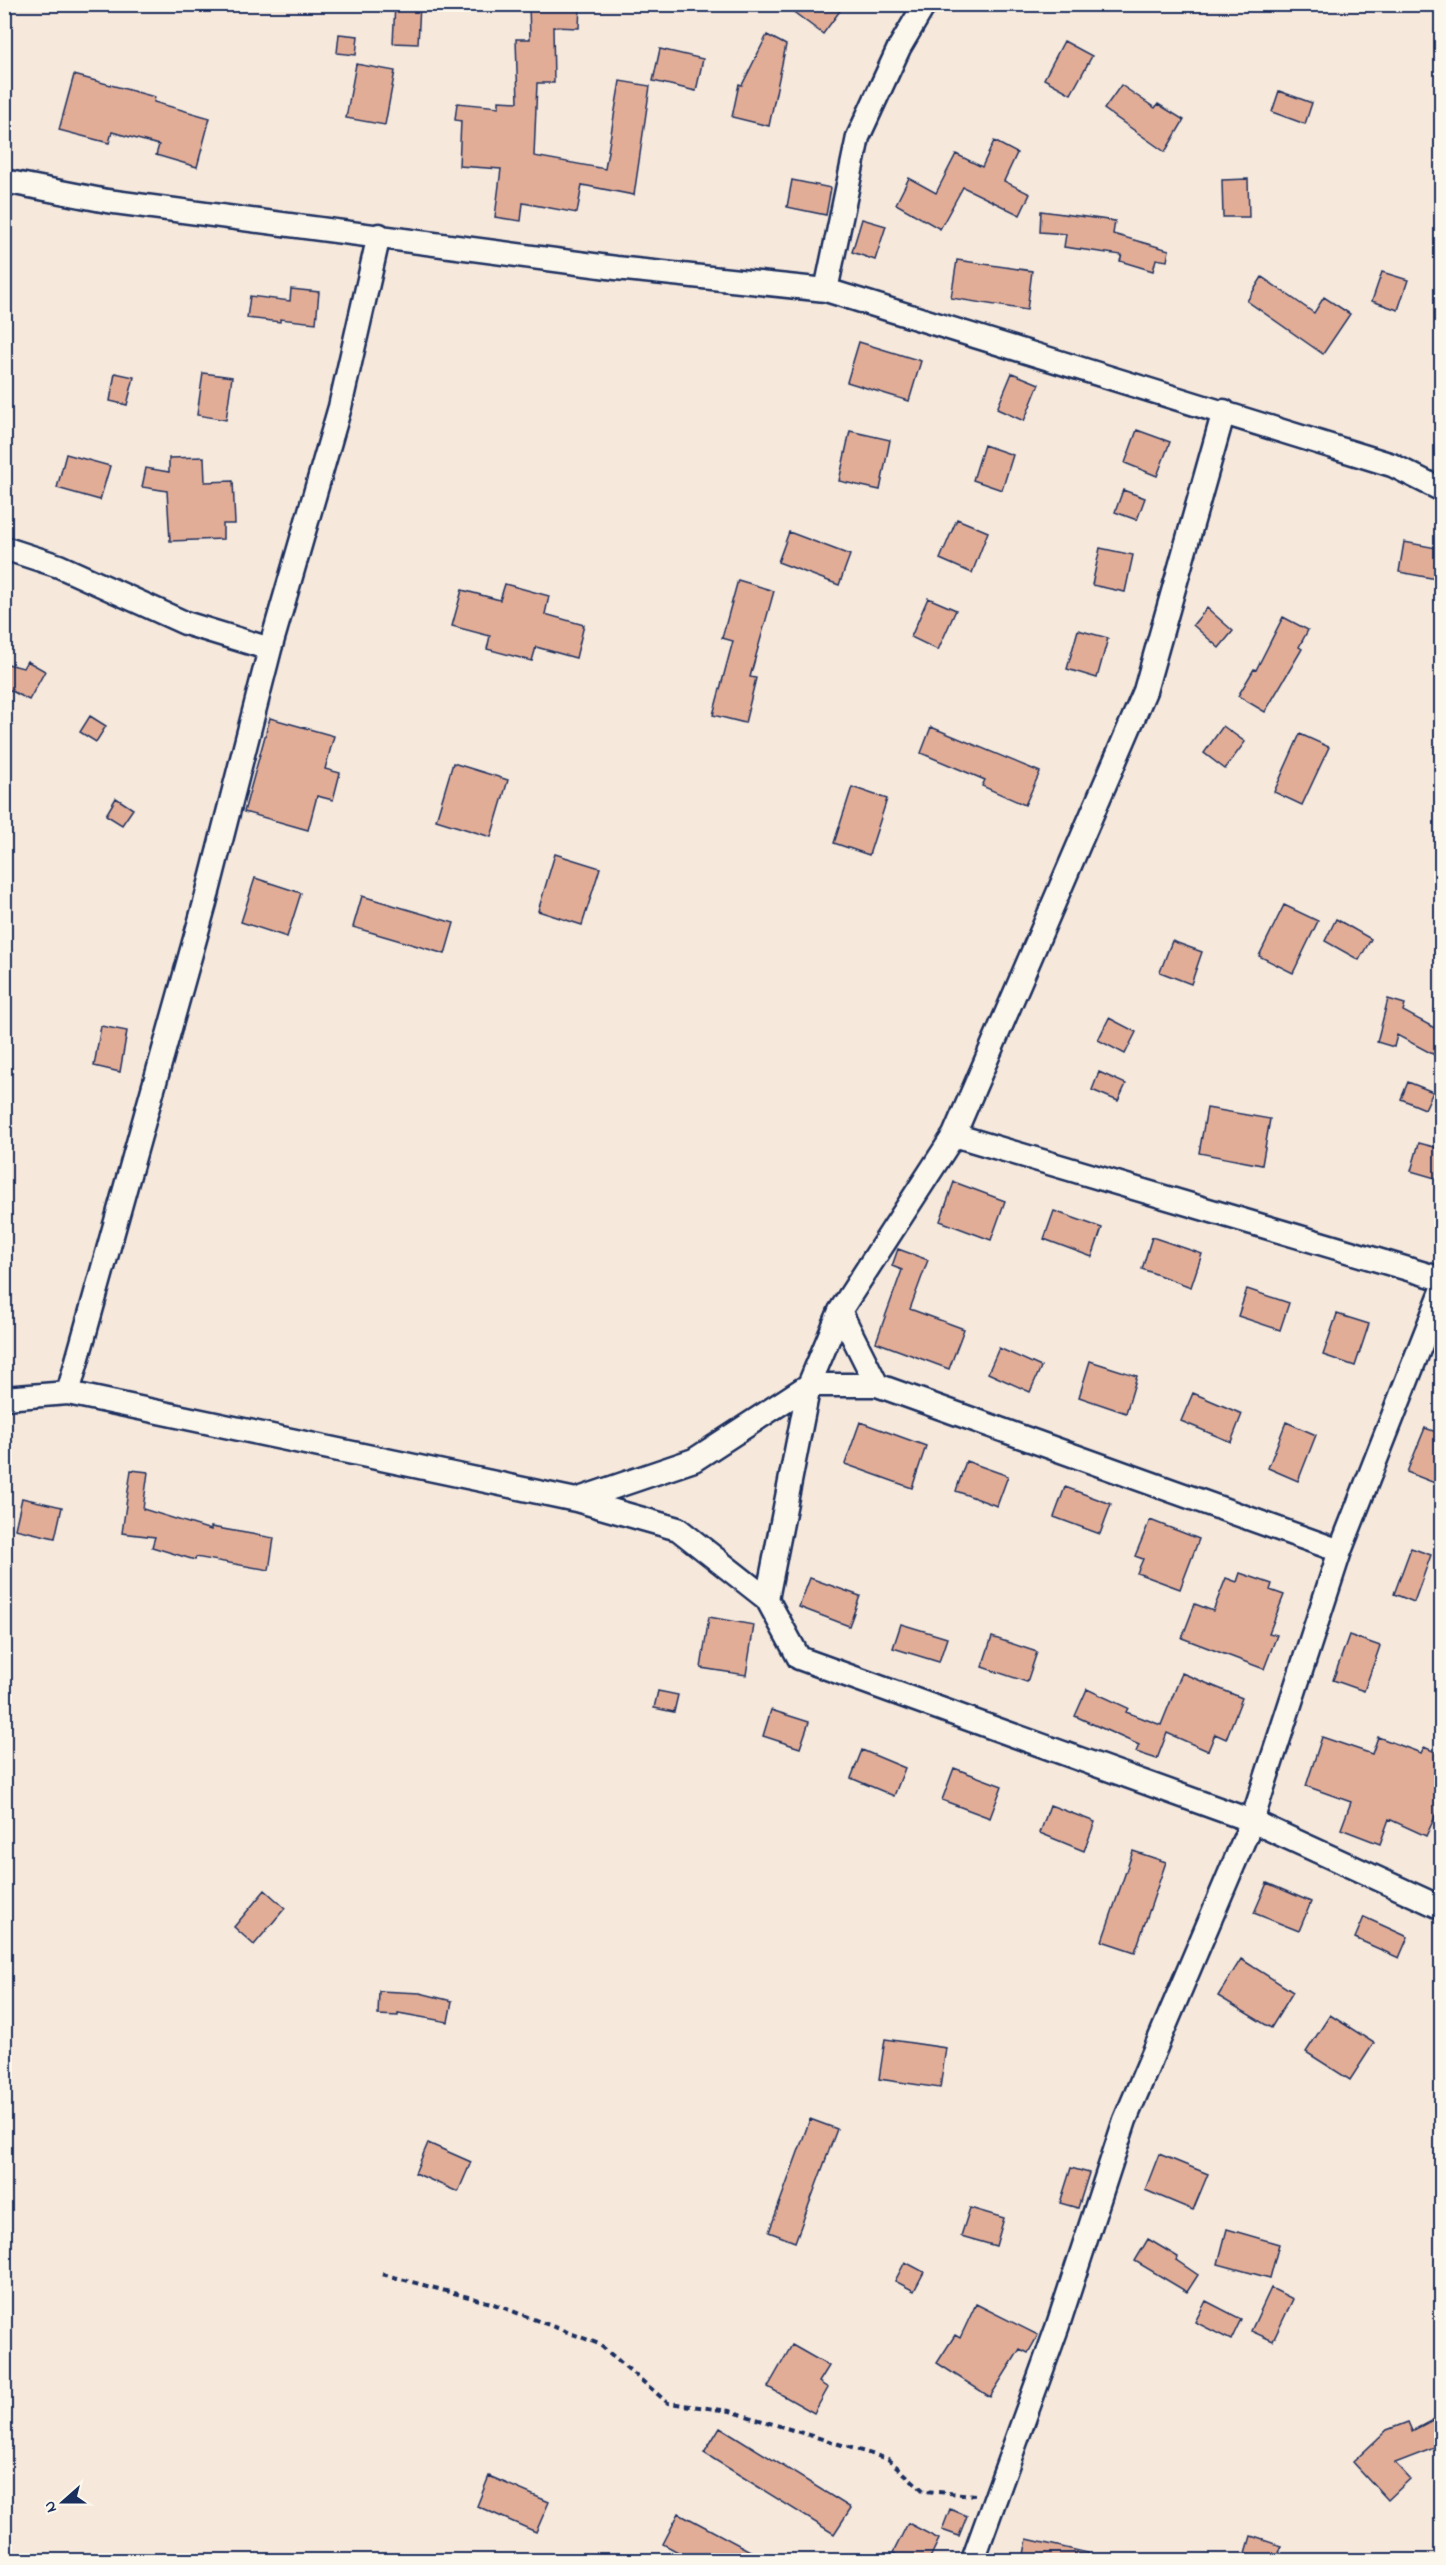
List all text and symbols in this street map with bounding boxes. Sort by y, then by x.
north arrow [33,2472,93,2532]
text: N [38,2497,64,2516]

